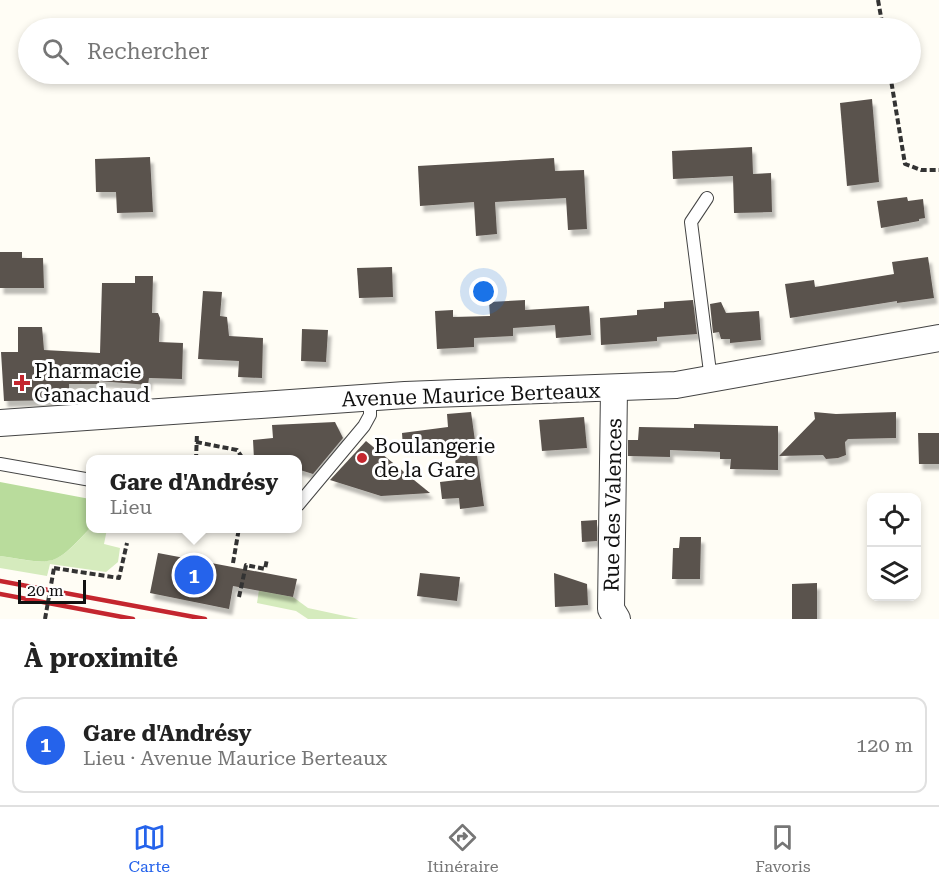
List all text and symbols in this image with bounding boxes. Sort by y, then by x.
search box [18,18,921,84]
icon: search [39,35,72,68]
text: Rechercher [87,39,209,64]
your location [469,277,498,306]
place label: Pharmacie Ganachaud [34,359,150,407]
marker: Pharmacie Ganachaud [15,376,29,390]
street label: Avenue Maurice Berteaux [341,378,601,412]
street label: Rue des Valences [599,418,627,592]
place label: Boulangerie de la Gare [374,434,495,482]
marker: Boulangerie de la Gare [355,451,369,465]
popup [86,455,302,533]
text: Gare d'Andrésy [110,470,278,495]
map controls [867,493,921,601]
button: locate [867,493,921,547]
text: Lieu [110,495,152,519]
button: layers [867,547,921,601]
pin: 1 [174,552,214,598]
scale bar [18,577,86,604]
text: 20 m [27,581,64,600]
text: À proximité [24,643,178,673]
text: Gare d'Andrésy [83,721,252,746]
text: 1 [40,733,51,757]
text: 120 m [856,733,913,757]
text: Lieu · Avenue Maurice Berteaux [83,746,387,770]
tab: Carte [128,821,170,876]
tab: Itinéraire [427,821,498,876]
tab: Favoris [755,821,811,876]

